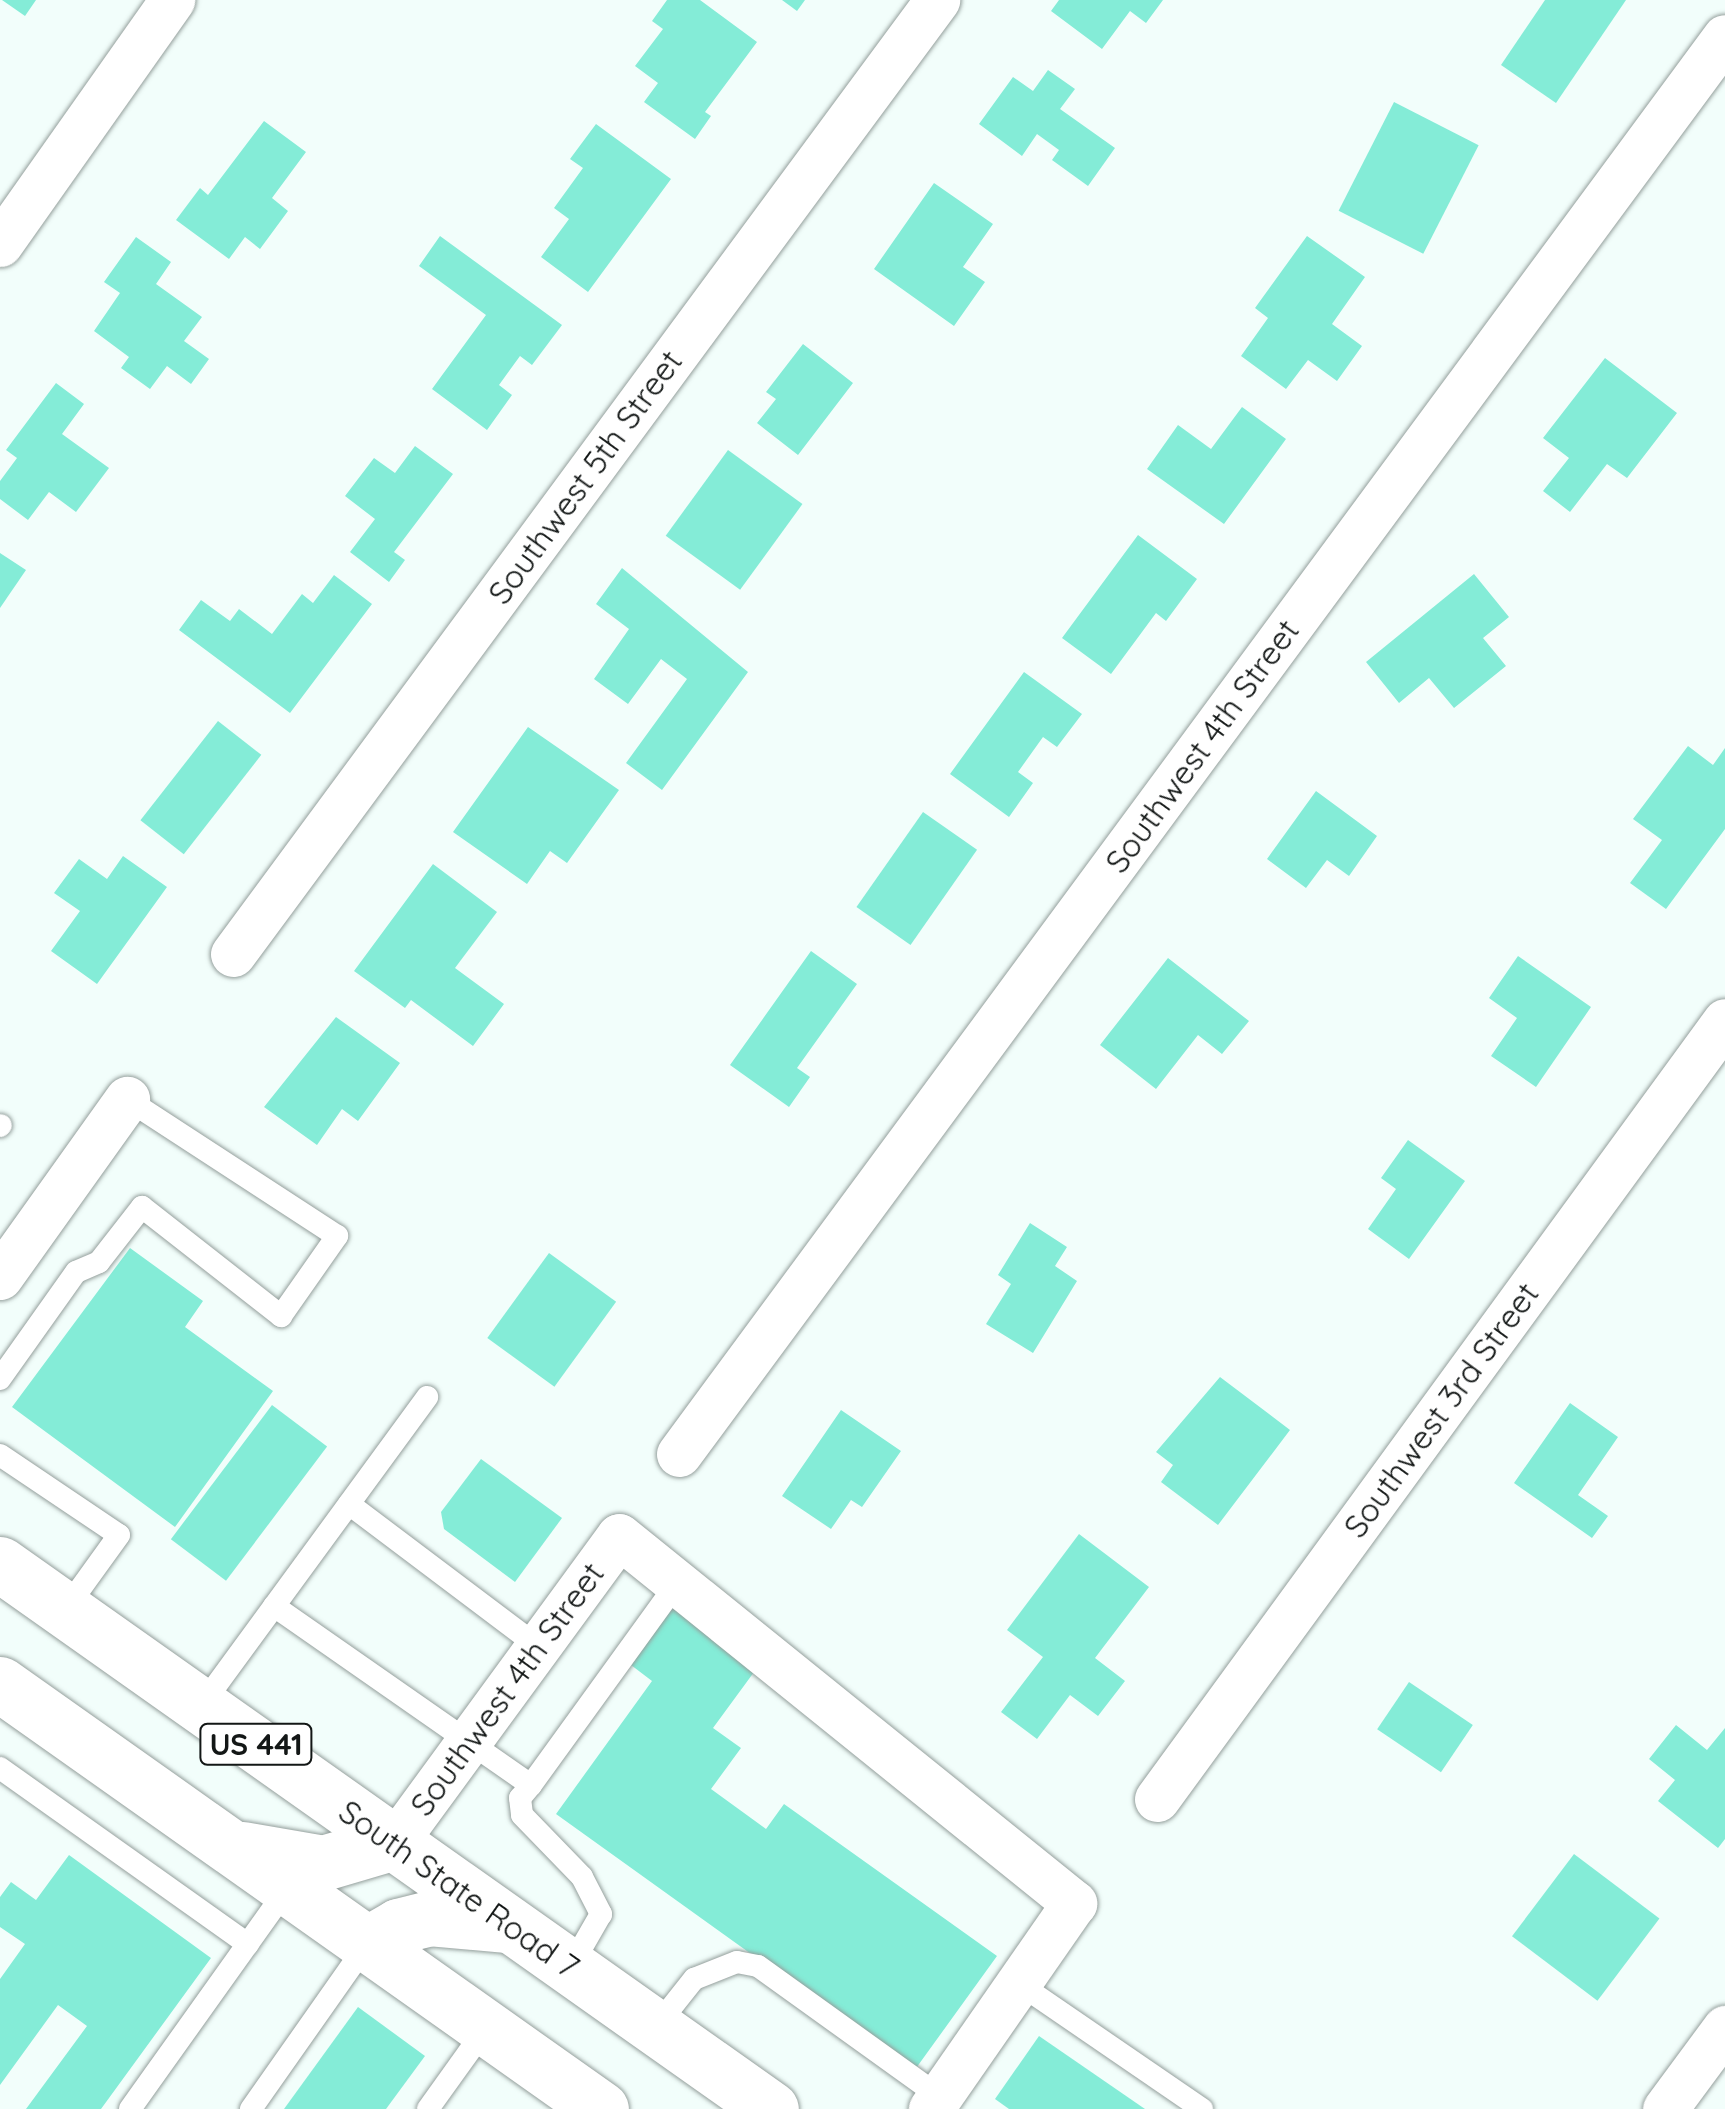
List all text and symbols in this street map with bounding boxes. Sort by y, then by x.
street label: Southwest 5th Street [480,343,690,611]
street label: Southwest 4th Street [1097,612,1307,880]
street label: Southwest 3rd Street [1336,1275,1546,1545]
street label: Southwest 4th Street [402,1555,612,1823]
road number: US 441 [198,1719,314,1769]
street label: South State Road 7 [332,1792,586,1986]

